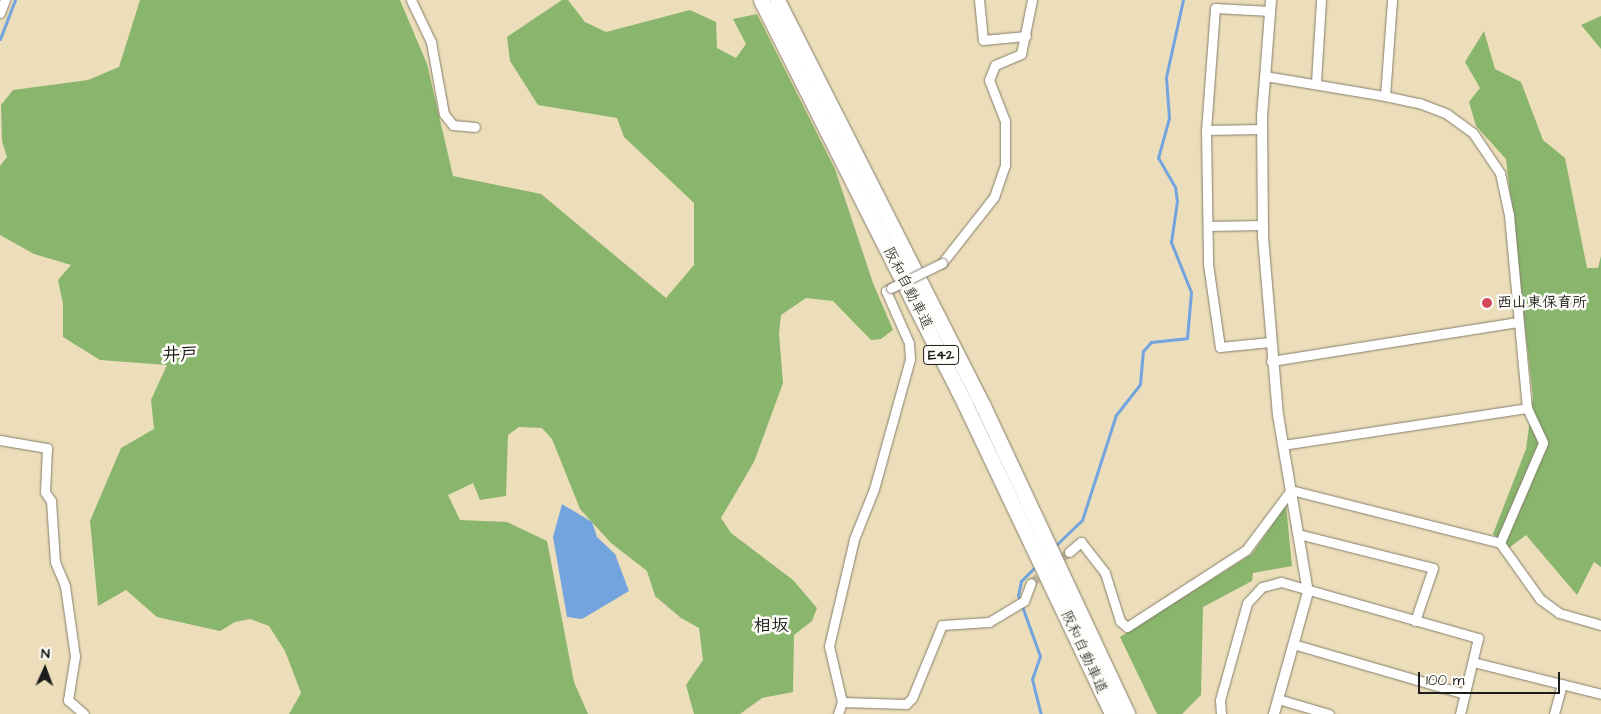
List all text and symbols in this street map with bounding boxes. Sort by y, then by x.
street label: 阪和自動車道 [880,244,936,332]
place label: 西山東保育所 [1497,294,1587,312]
marker: 西山東保育所 [1481,297,1493,309]
district label: 井戸 [162,344,198,366]
road number: E42 [922,344,960,366]
street label: 阪和自動車道 [1057,607,1111,697]
district label: 相坂 [753,615,789,637]
north arrow [20,644,70,694]
text: N [41,644,50,664]
scale bar [1421,662,1564,694]
text: 100 m [1426,670,1465,691]

